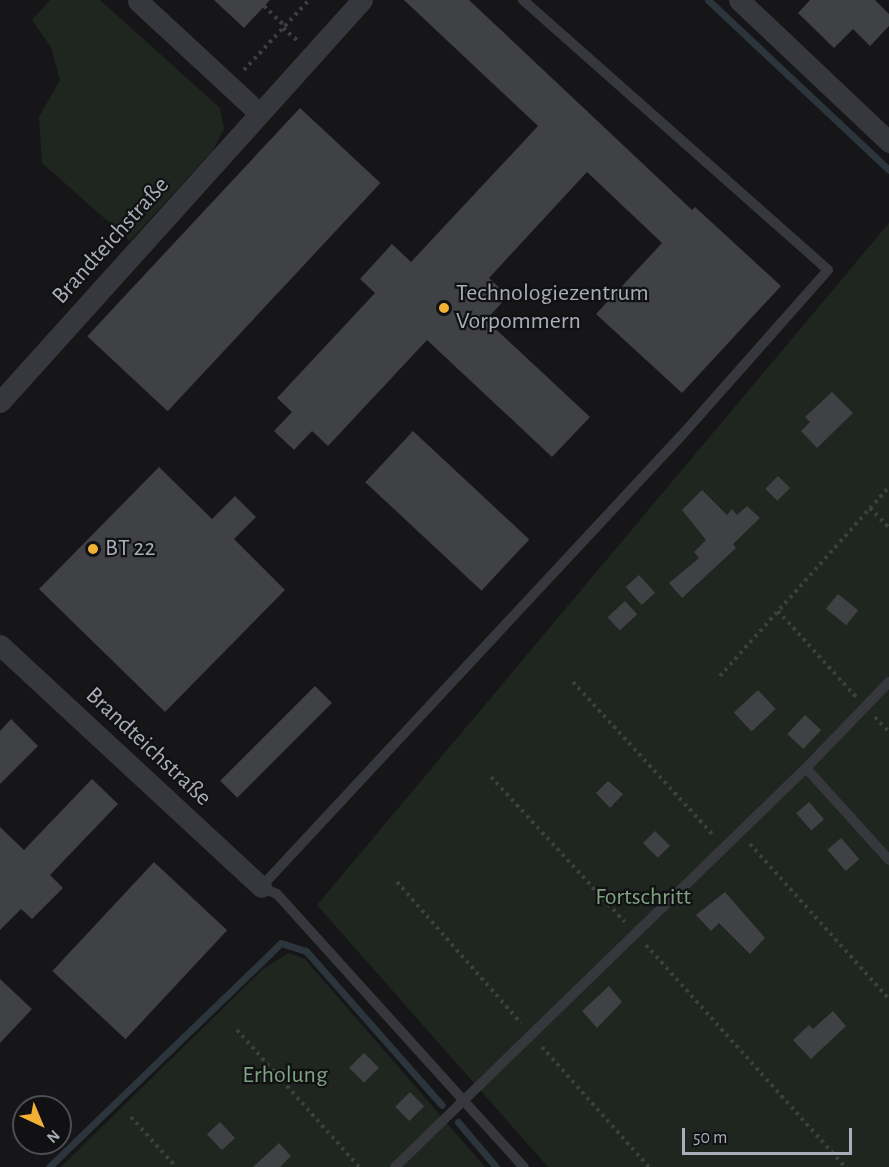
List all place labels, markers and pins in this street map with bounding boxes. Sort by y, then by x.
place label: Technologiezentrum Vorpommern [456,280,649,336]
marker: Technologiezentrum Vorpommern [437,301,451,315]
place label: BT 22 [105,535,155,563]
marker: BT 22 [86,542,100,556]

